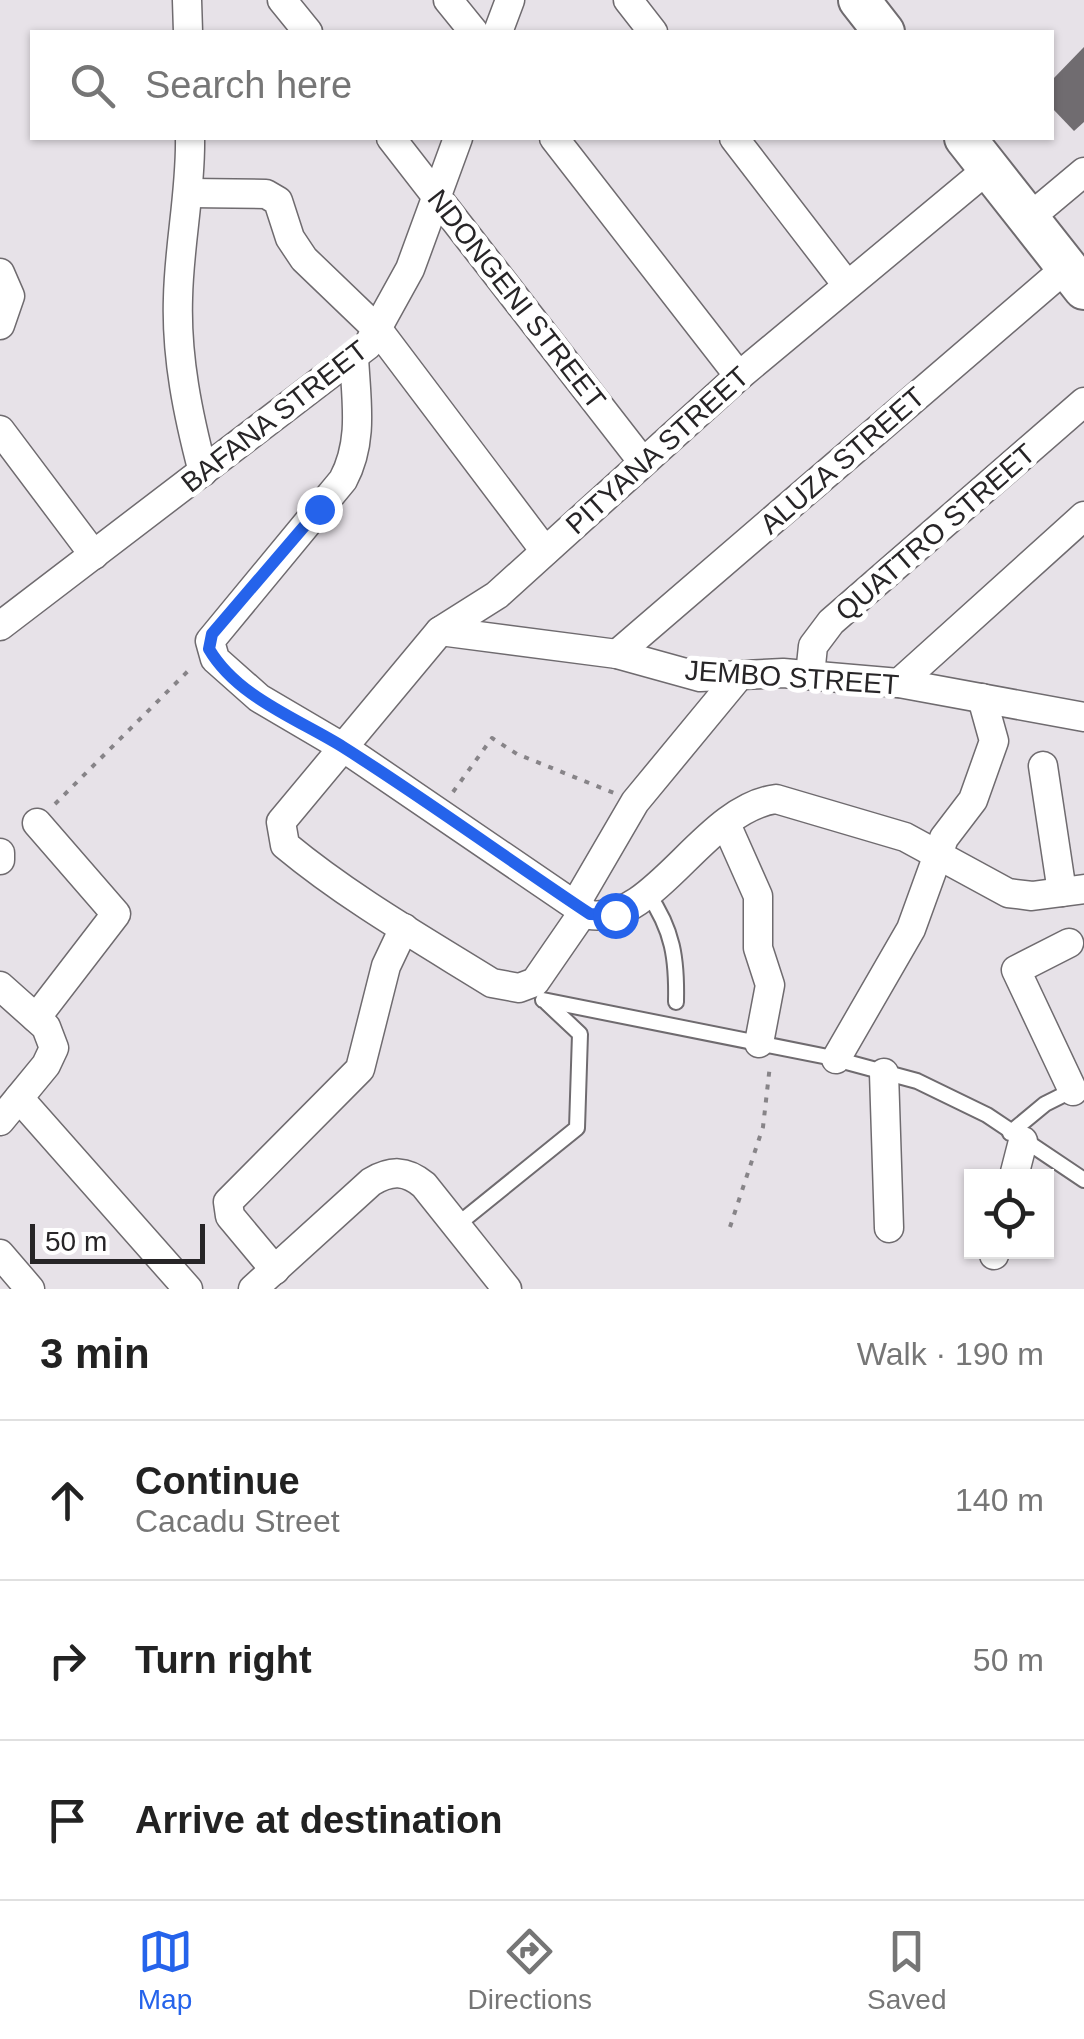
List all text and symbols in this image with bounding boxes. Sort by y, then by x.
search box [30,30,1054,140]
icon: search [65,58,120,113]
text: Search here [145,64,352,106]
street label: NDONGENI STREET [422,184,612,415]
street label: BAFANA STREET [175,334,373,499]
street label: PITYANA STREET [560,360,755,540]
street label: ALUZA STREET [754,381,931,540]
street label: QUATTRO STREET [830,438,1041,627]
route end [297,487,343,533]
street label: JEMBO STREET [684,655,900,700]
route start [593,893,639,939]
map controls [964,1169,1054,1259]
button: locate [964,1169,1054,1259]
scale bar [30,1219,205,1264]
text: 50 m [45,1226,107,1257]
text: 3 min [40,1330,150,1377]
text: Walk · 190 m [857,1336,1044,1372]
text: Continue [135,1460,300,1502]
icon: ahead [40,1473,95,1528]
text: 140 m [955,1482,1044,1518]
text: Cacadu Street [135,1503,340,1539]
icon: right [40,1633,95,1688]
text: Turn right [135,1639,312,1681]
text: 50 m [973,1642,1044,1678]
icon: arrive [40,1793,95,1848]
text: Arrive at destination [135,1799,502,1841]
tab: Map [138,1924,193,2016]
tab: Directions [468,1924,592,2016]
tab: Saved [867,1924,946,2016]

